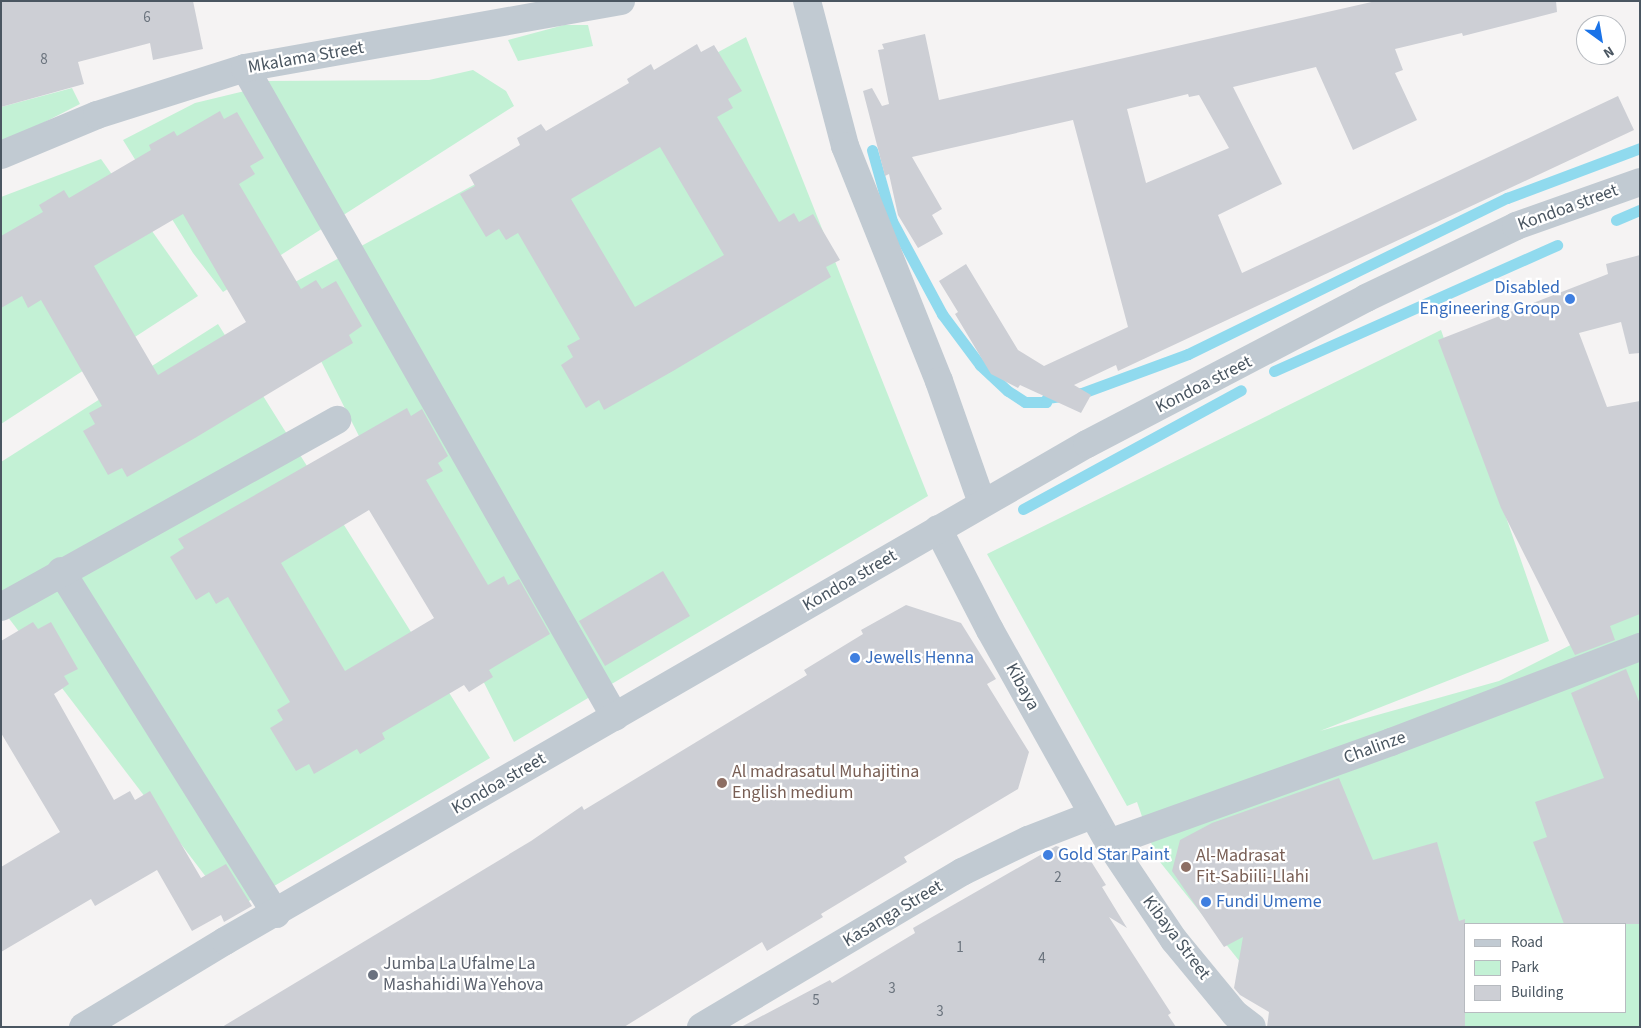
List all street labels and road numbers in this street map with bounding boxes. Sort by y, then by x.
street label: Mkalama Street [246,37,366,79]
street label: Kondoa street [1515,180,1621,236]
street label: Kondoa street [1152,352,1256,418]
street label: Kondoa street [799,545,901,617]
street label: Kibaya [1000,660,1044,714]
street label: Chalinze [1341,727,1409,769]
street label: Kondoa street [448,748,550,820]
street label: Kasanga Street [839,876,947,952]
street label: Kibaya Street [1137,892,1215,984]

